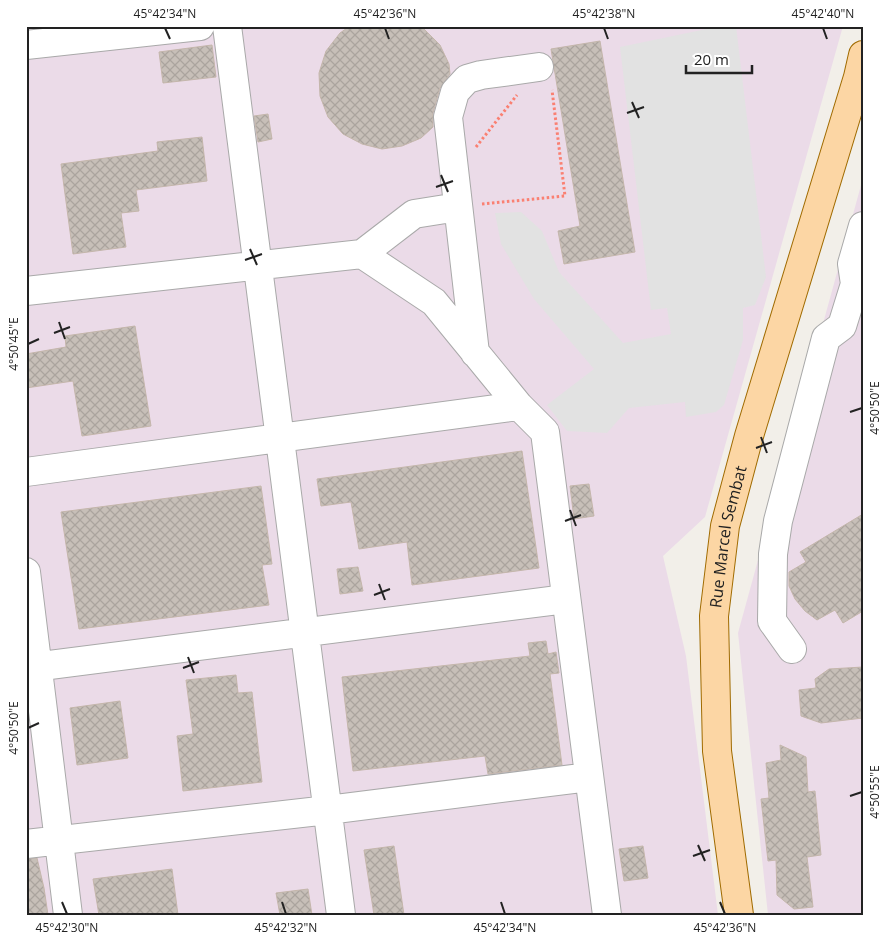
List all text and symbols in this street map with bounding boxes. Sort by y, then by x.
text: 45°42'34"N [134,5,196,22]
text: 45°42'36"N [354,5,416,22]
text: 45°42'38"N [573,5,635,22]
text: 45°42'40"N [792,5,854,22]
scale bar [686,42,753,74]
text: 20 m [694,49,729,69]
text: 4°50'45"E [5,317,22,371]
text: 4°50'50"E [866,381,883,435]
street label: Rue Marcel Sembat [704,463,752,609]
text: 4°50'50"E [5,701,22,755]
text: 4°50'55"E [866,765,883,819]
text: 45°42'30"N [36,919,98,936]
text: 45°42'32"N [255,919,317,936]
text: 45°42'34"N [474,919,536,936]
text: 45°42'36"N [694,919,756,936]

